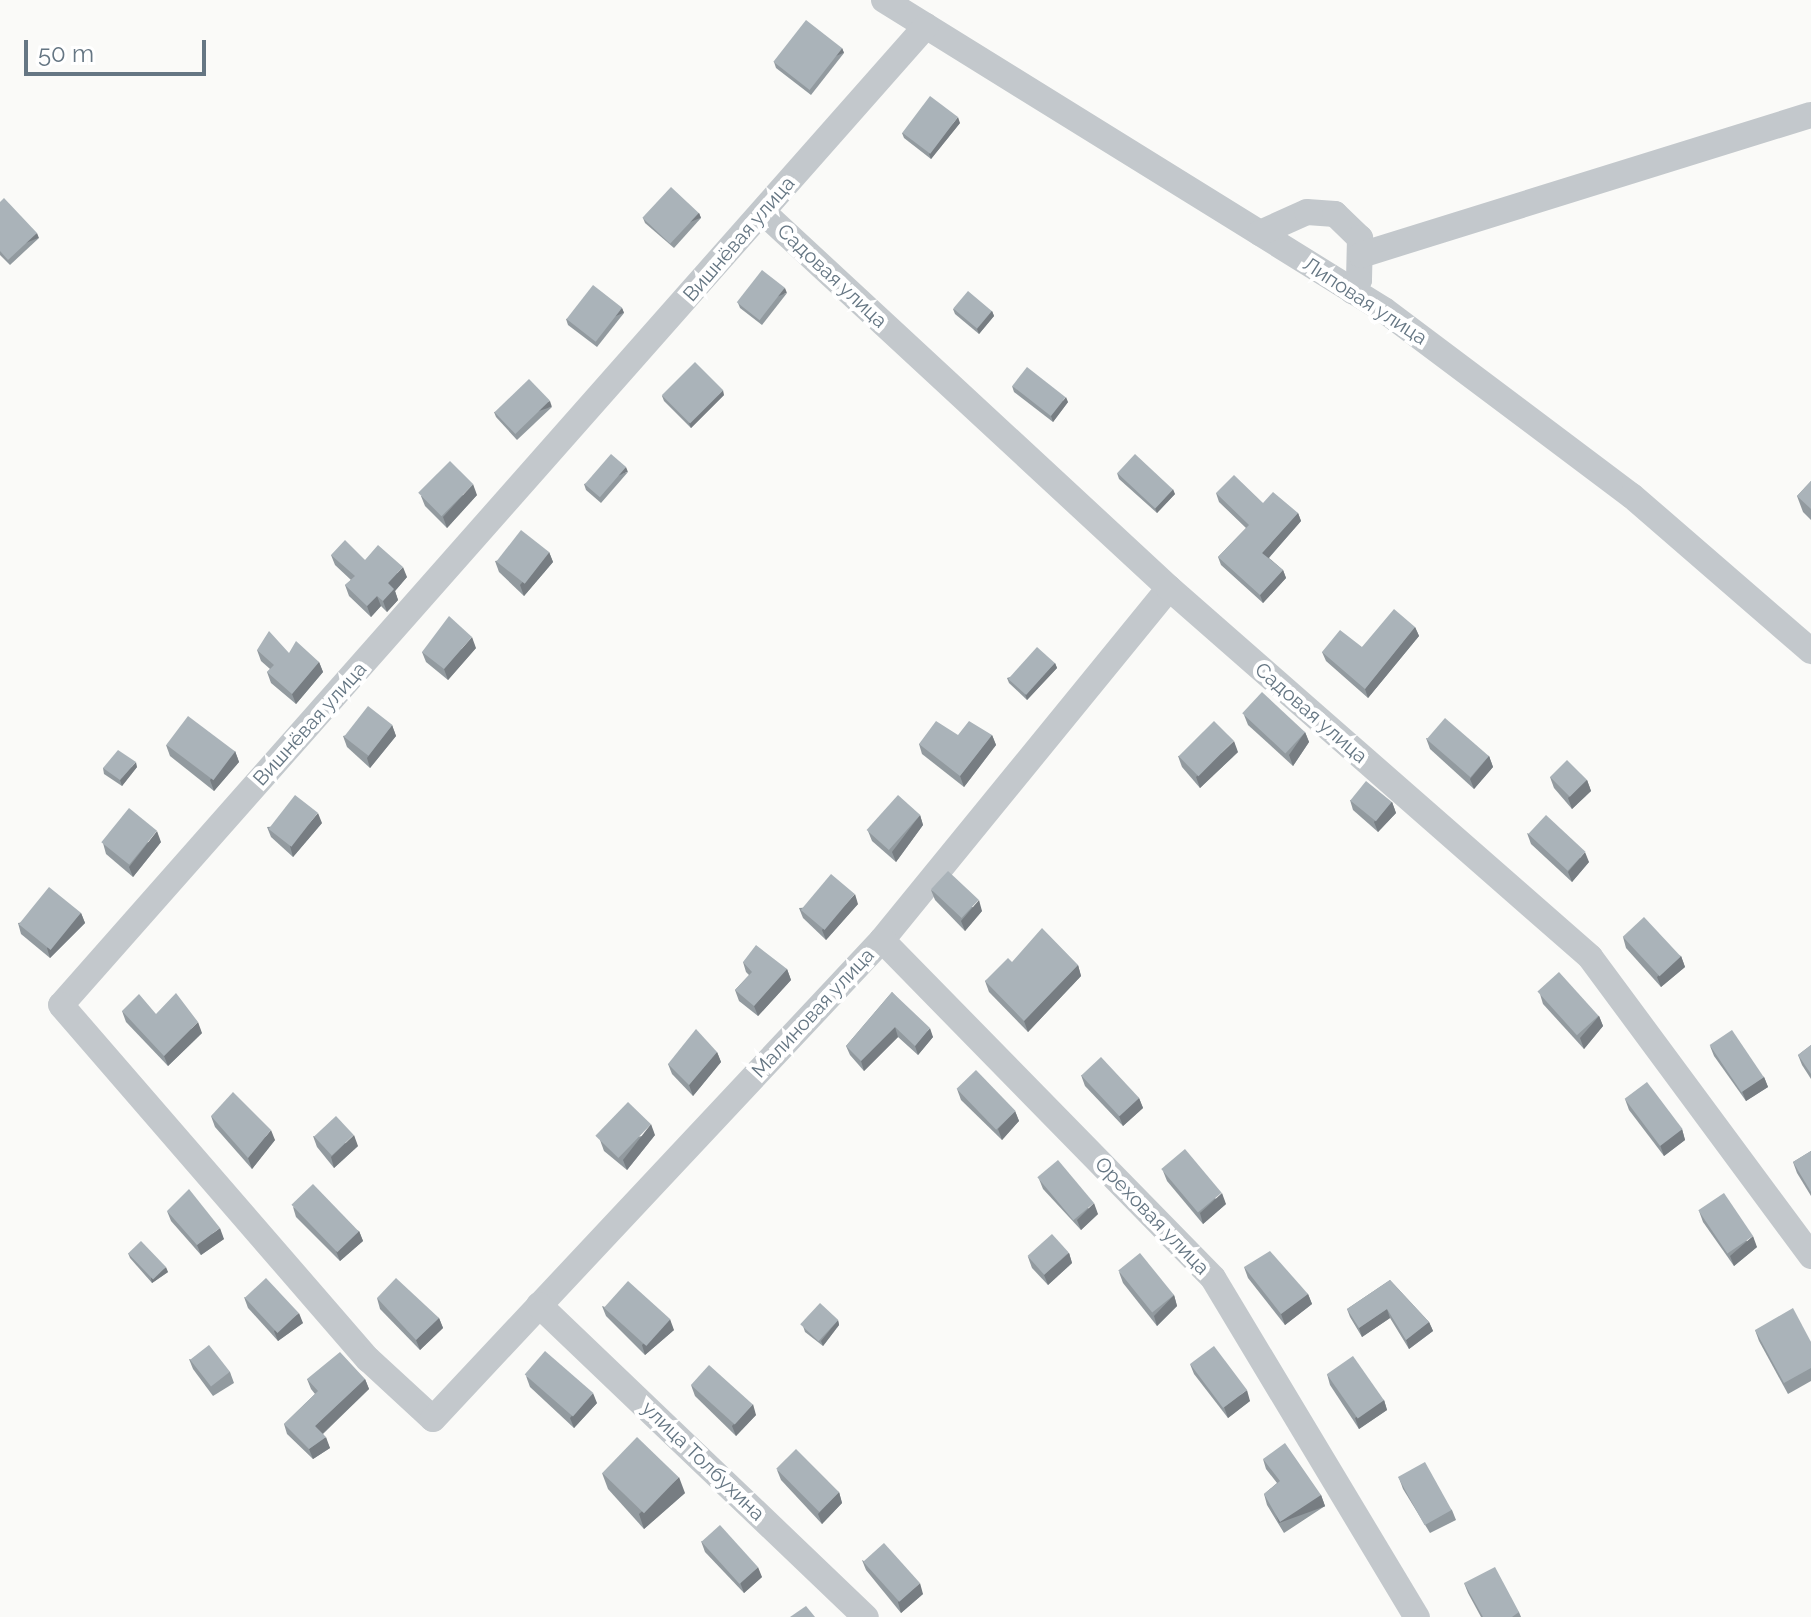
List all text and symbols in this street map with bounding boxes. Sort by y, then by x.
scale bar [28,24,210,74]
text: 50 m [38,39,94,68]
street label: Вишнёвая улица [678,171,800,307]
street label: Садовая улица [772,219,892,333]
street label: Липовая улица [1298,252,1432,350]
street label: Вишнёвая улица [248,657,372,791]
street label: Садовая улица [1250,657,1372,769]
street label: Малиновая улица [747,943,879,1083]
street label: Ореховая улица [1090,1152,1214,1280]
street label: улица Толбухина [636,1396,770,1526]

